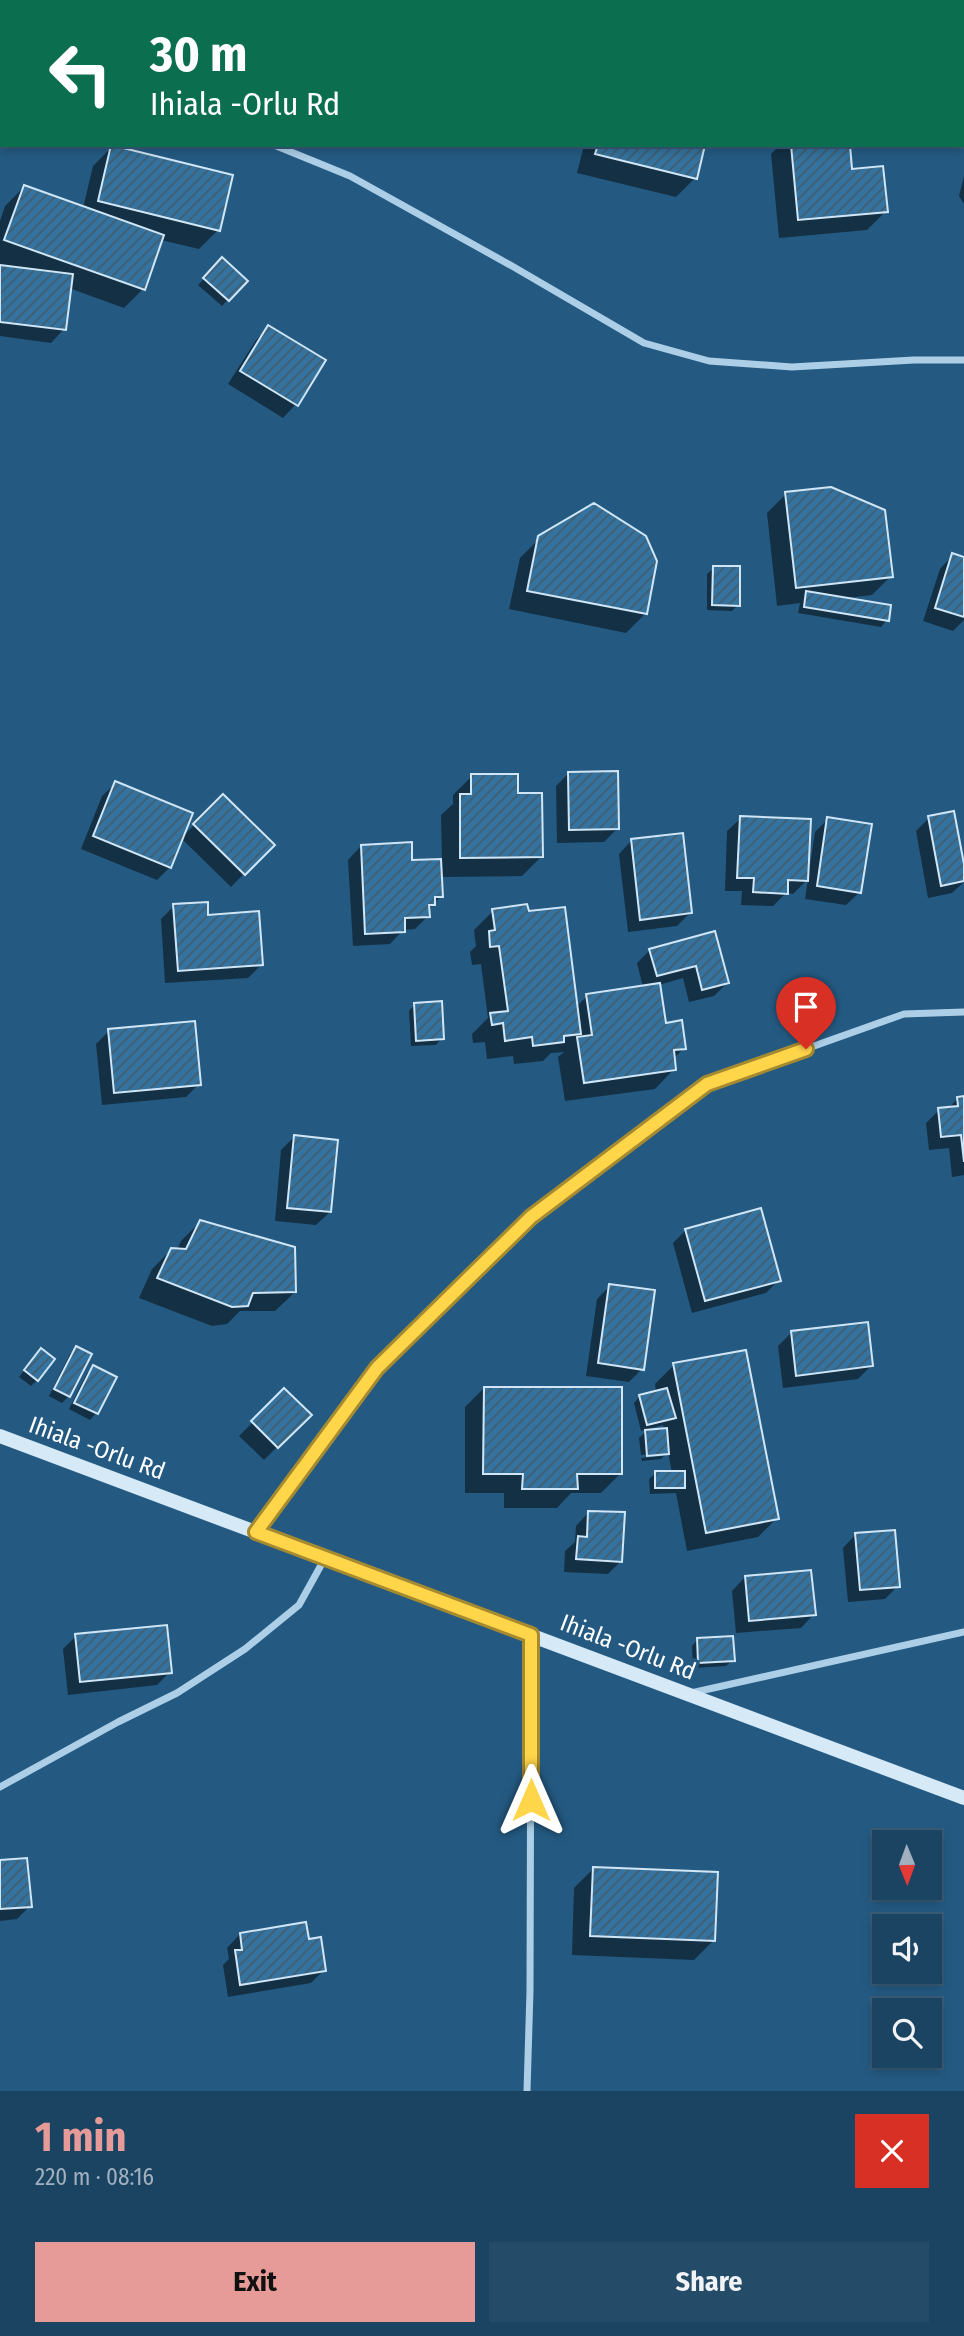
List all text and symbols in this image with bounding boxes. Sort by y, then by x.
text: 30 m [150,25,248,84]
icon: left [35,28,126,119]
text: Ihiala -Orlu Rd [150,85,340,123]
pin [776,977,836,1049]
icon: arrive [787,988,825,1026]
street label: Ihiala -Orlu Rd [25,1410,169,1486]
street label: Ihiala -Orlu Rd [556,1608,700,1686]
position arrow [494,1763,568,1837]
north arrow [872,1830,942,1900]
map controls [872,1830,942,2068]
button: sound [872,1914,942,1984]
button: search [872,1998,942,2068]
text: 1 min [35,2112,126,2162]
button: close [855,2114,929,2188]
text: 220 m · 08:16 [35,2163,154,2191]
button: Exit [35,2242,475,2322]
button: Share [489,2242,929,2322]

